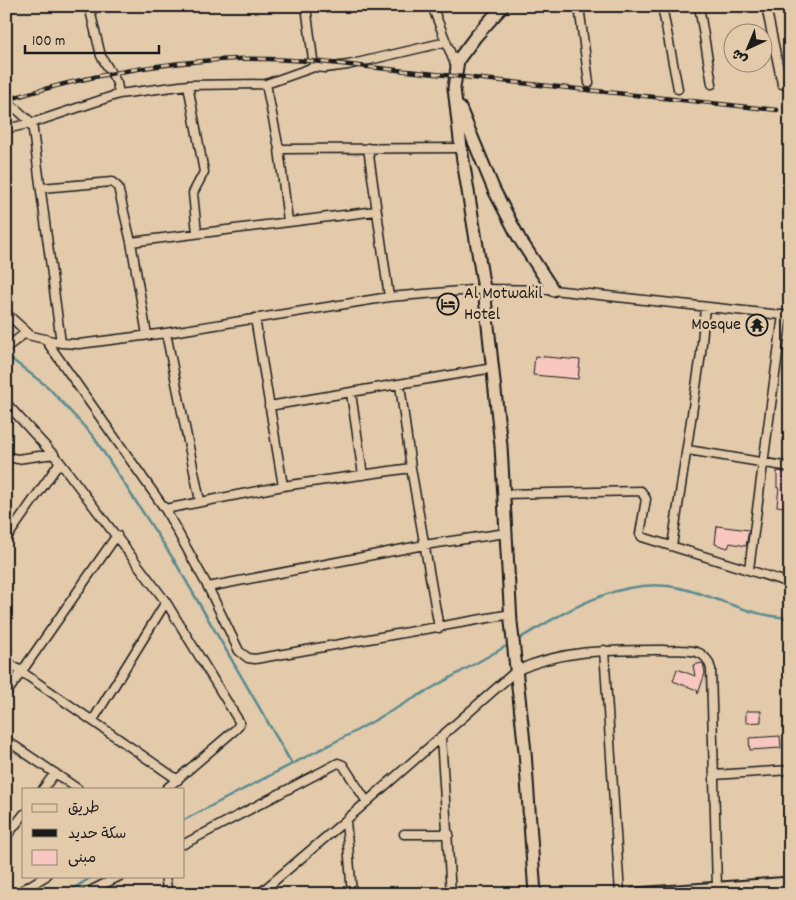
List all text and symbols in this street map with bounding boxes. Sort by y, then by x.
scale bar [25,22,159,54]
north arrow [724,22,774,72]
text: 100 m [32,31,65,53]
text: ش [728,43,753,68]
place label: Al Motwakil Hotel [464,282,543,328]
hotel icon: Al Motwakil Hotel [436,292,460,316]
place label: Mosque [691,313,741,338]
temple icon: Mosque [745,313,769,337]
legend [22,788,185,878]
text: طريق [68,798,100,820]
text: سكة حديد [68,824,126,846]
text: مبنى [68,848,96,870]

